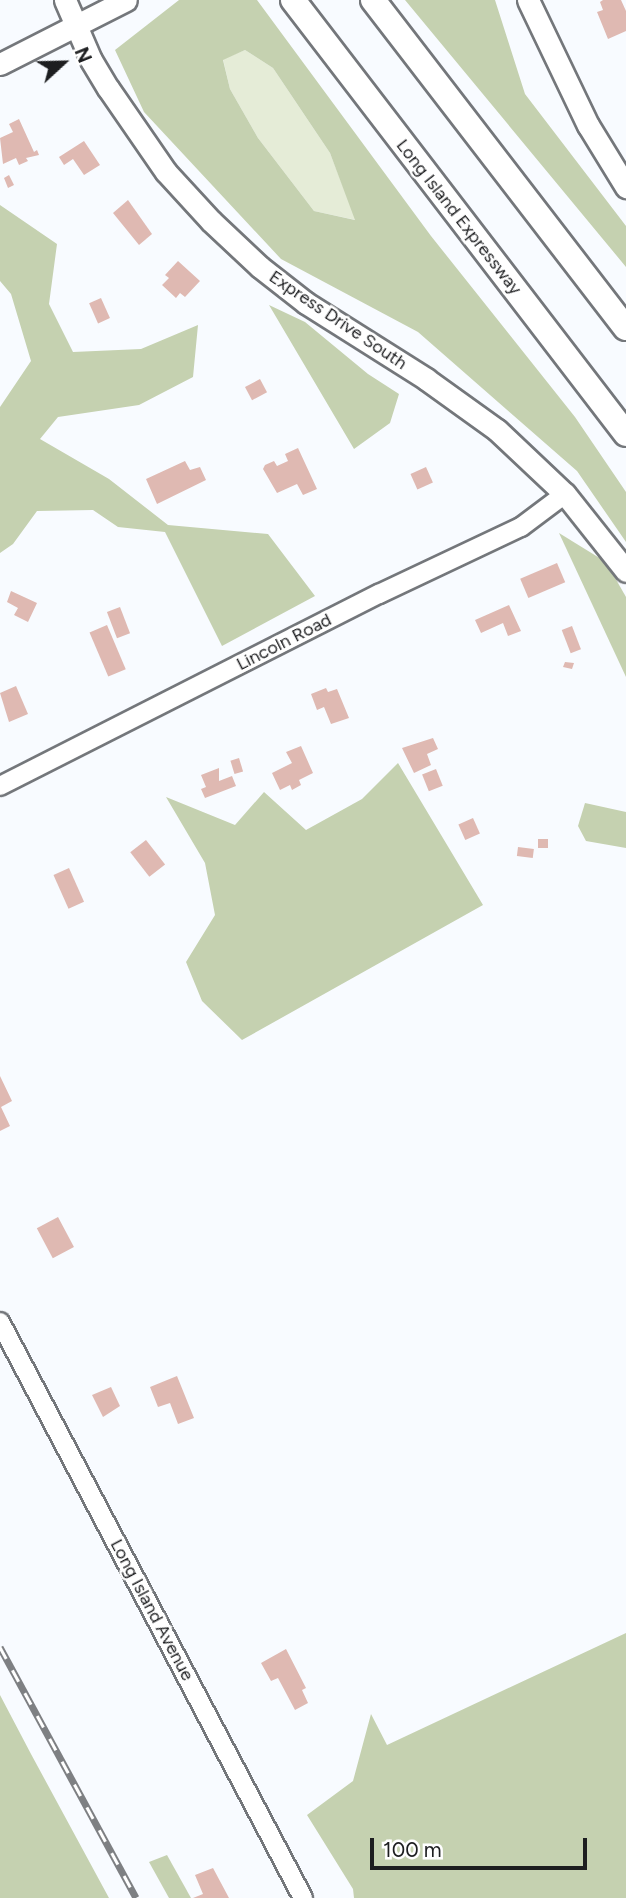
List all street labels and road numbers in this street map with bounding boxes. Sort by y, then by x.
street label: Long Island Expressway [392,135,526,299]
street label: Express Drive South [265,266,411,374]
street label: Lincoln Road [233,609,335,675]
street label: Long Island Avenue [106,1536,198,1684]

